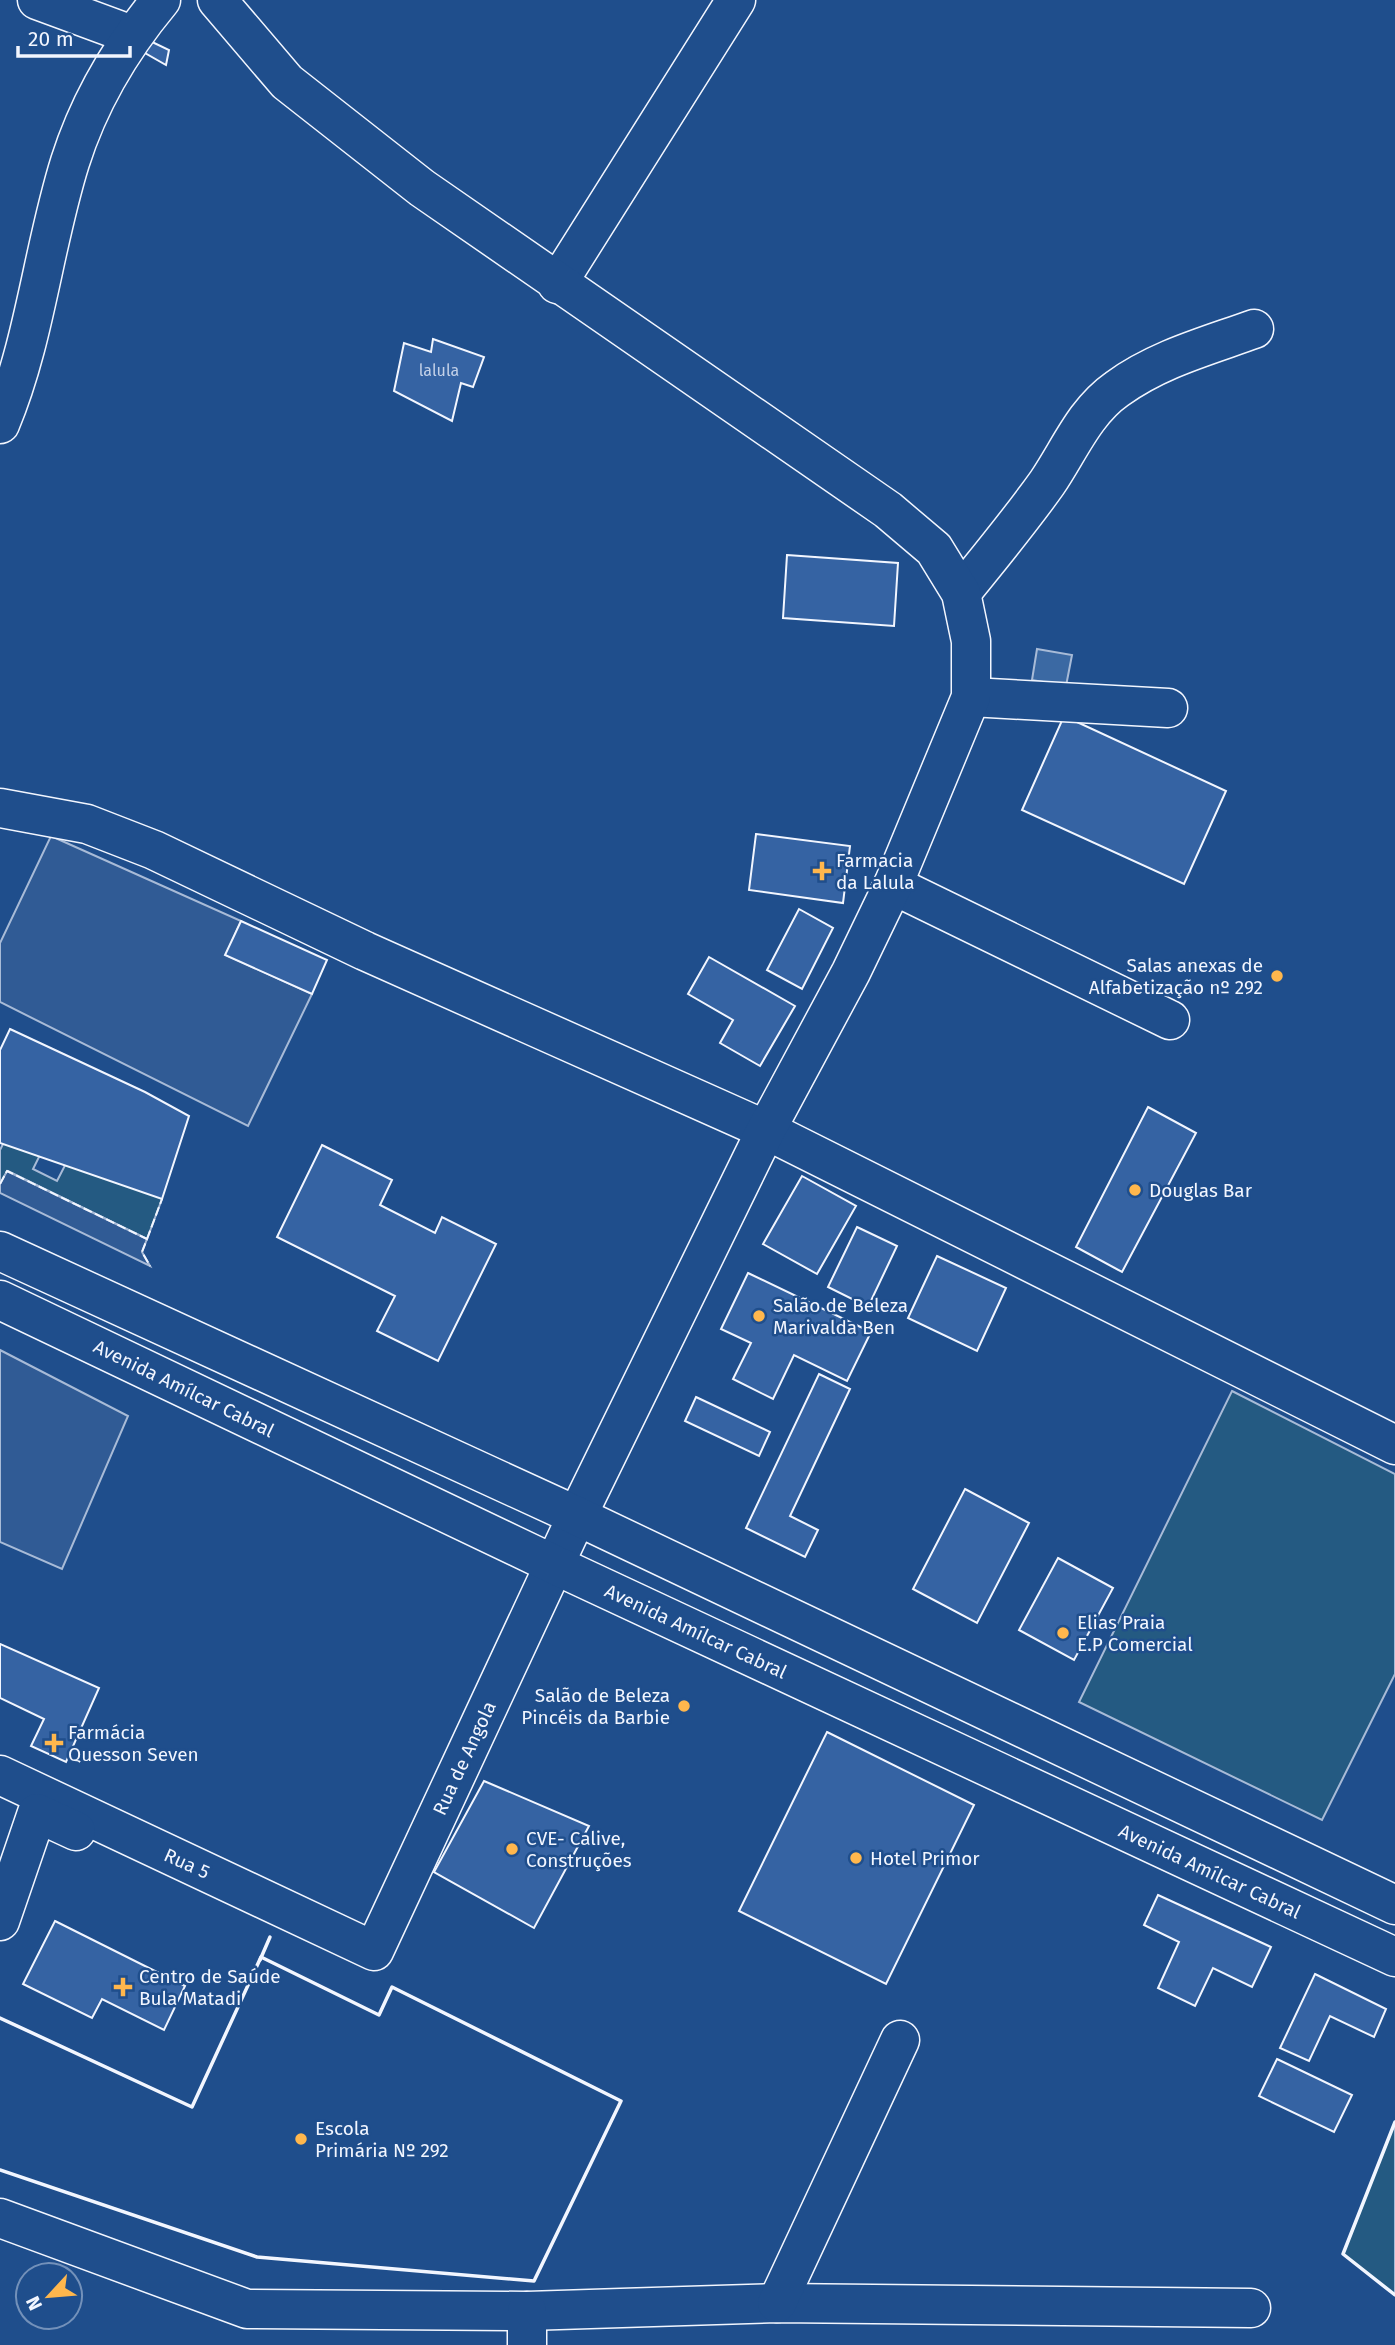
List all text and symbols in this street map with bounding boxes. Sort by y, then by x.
scale bar [18,14,130,58]
text: 20 m [28,26,74,52]
house number: lalula [419,361,459,380]
place label: Farmacia da Lalula [836,849,915,894]
marker: Farmacia da Lalula [814,863,830,879]
place label: Salas anexas de Alfabetização nº 292 [1089,954,1263,999]
marker: Salas anexas de Alfabetização nº 292 [1269,968,1285,984]
place label: Douglas Bar [1149,1179,1253,1202]
marker: Douglas Bar [1127,1182,1143,1198]
place label: Salão de Beleza Marivalda Ben [773,1294,908,1339]
marker: Salão de Beleza Marivalda Ben [751,1308,767,1324]
street label: Avenida Amílcar Cabral [90,1335,278,1442]
street label: Avenida Amílcar Cabral [601,1579,791,1684]
place label: Elias Praia E.P Comercial [1077,1611,1193,1656]
marker: Elias Praia E.P Comercial [1055,1625,1071,1641]
place label: Salão de Beleza Pincéis da Barbie [521,1684,670,1729]
street label: Rua de Angola [428,1698,501,1819]
marker: Salão de Beleza Pincéis da Barbie [676,1698,692,1714]
place label: Farmácia Quesson Seven [68,1721,199,1766]
marker: Farmácia Quesson Seven [46,1735,62,1751]
street label: Avenida Amílcar Cabral [1115,1819,1305,1924]
place label: CVE- Calive, Construções [526,1827,632,1872]
marker: CVE- Calive, Construções [504,1841,520,1857]
street label: Rua 5 [160,1843,213,1884]
place label: Hotel Primor [870,1847,980,1870]
marker: Hotel Primor [848,1850,864,1866]
place label: Centro de Saúde Bula Matadi [139,1965,281,2010]
marker: Centro de Saúde Bula Matadi [113,1977,133,1997]
place label: Escola Primária Nº 292 [315,2117,449,2162]
marker: Escola Primária Nº 292 [293,2131,309,2147]
north arrow [14,2261,84,2331]
text: N [21,2293,47,2314]

